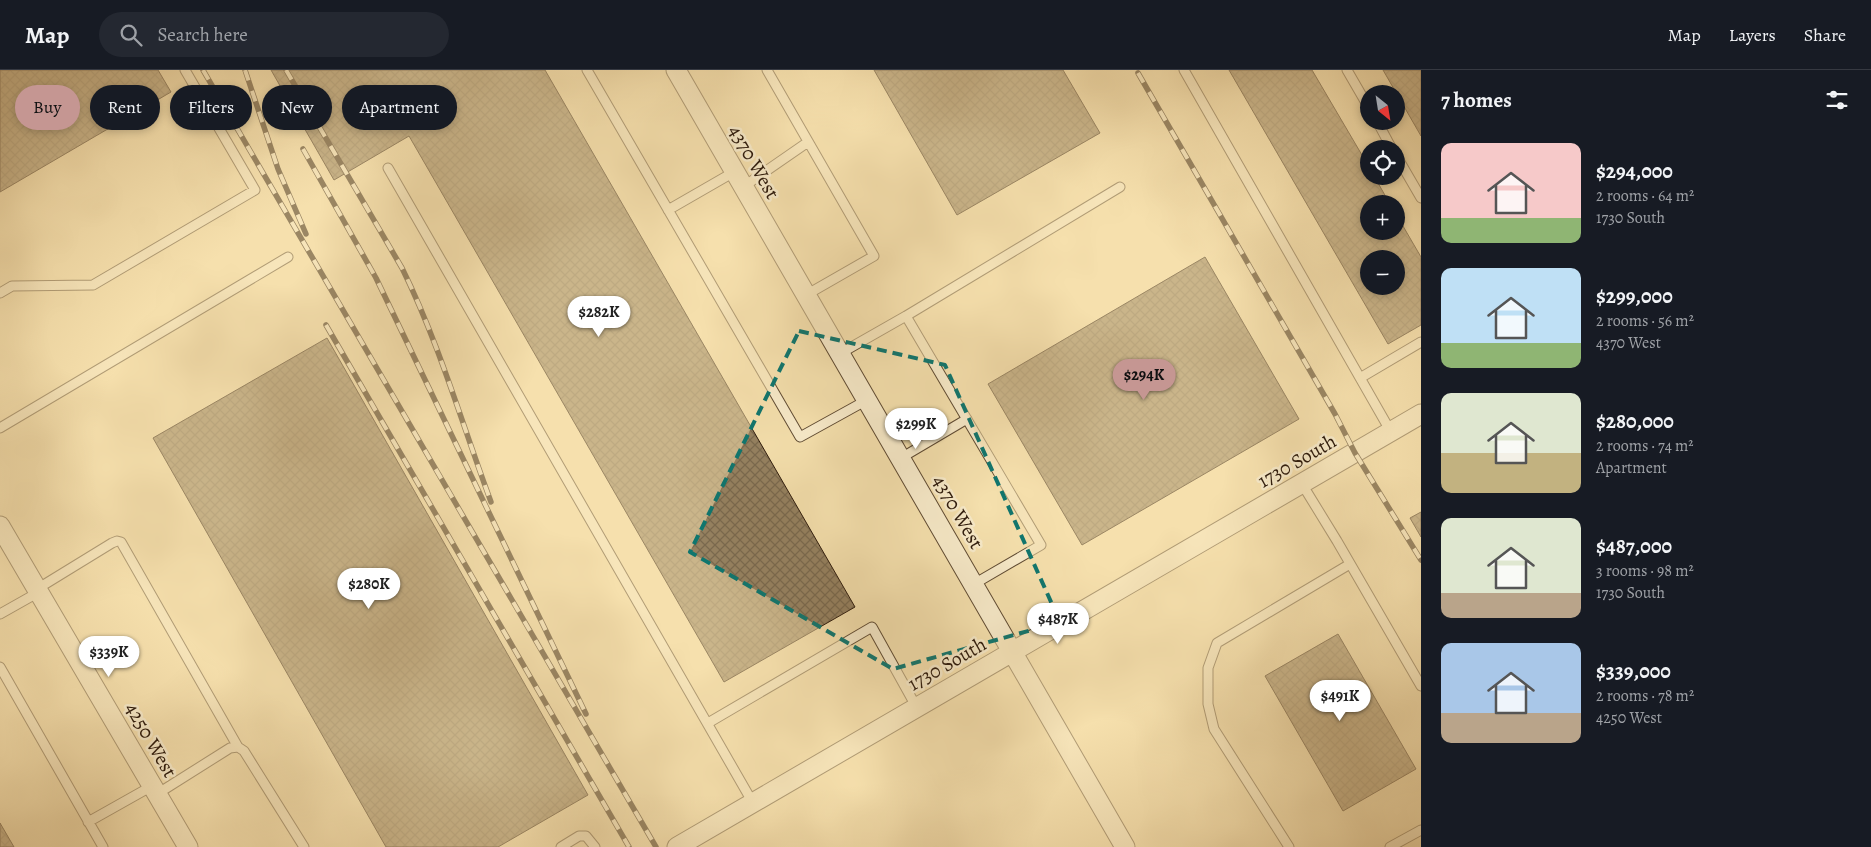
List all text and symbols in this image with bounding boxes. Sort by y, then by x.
search box [99,12,449,57]
text: Map [25,19,69,51]
icon: search [117,21,145,49]
text: Search here [157,22,248,48]
text: Map [1668,23,1701,47]
text: Layers [1729,23,1776,47]
text: Share [1804,23,1846,47]
chip: Buy [15,85,80,130]
chip: Rent [90,85,160,130]
chip: Filters [170,85,252,130]
chip: New [262,85,332,130]
chip: Apartment [342,85,457,130]
north arrow [1360,85,1405,130]
map controls [1360,85,1405,295]
text: 7 homes [1441,86,1512,114]
icon: filters [1823,86,1851,114]
street label: 4370 West [722,120,786,204]
button: locate [1360,140,1405,185]
text: $294,000 [1596,157,1673,185]
icon: home [1481,163,1541,223]
text: 2 rooms · 64 m² [1596,185,1694,207]
button: + [1360,195,1405,240]
text: 1730 South [1596,207,1665,229]
button: − [1360,250,1405,295]
text: $299,000 [1596,282,1673,310]
icon: home [1481,288,1541,348]
pin: $282K [564,296,634,338]
text: $282K [578,301,620,323]
text: 2 rooms · 56 m² [1596,310,1694,332]
text: 4370 West [1596,332,1661,354]
pin: $294K [1109,358,1179,401]
text: $294K [1124,364,1164,386]
text: $280,000 [1596,407,1674,435]
pin: $299K [881,408,951,450]
text: $299K [896,413,936,435]
icon: home [1481,413,1541,473]
street label: 1730 South [1253,428,1341,494]
text: 2 rooms · 74 m² [1596,435,1694,457]
text: Apartment [1596,457,1667,479]
street label: 4370 West [926,470,990,554]
text: $487,000 [1596,532,1672,560]
icon: home [1481,538,1541,598]
text: 3 rooms · 98 m² [1596,560,1694,582]
pin: $280K [334,568,404,610]
text: $280K [348,573,390,595]
text: 1730 South [1596,582,1665,604]
pin: $487K [1023,602,1093,645]
text: $487K [1038,608,1078,630]
street label: 1730 South [903,631,991,697]
pin: $339K [74,636,144,678]
text: $339K [89,641,129,663]
text: $339,000 [1596,657,1671,685]
icon: home [1481,663,1541,723]
pin: $491K [1305,680,1375,722]
text: $491K [1321,685,1359,707]
text: 2 rooms · 78 m² [1596,685,1694,707]
street label: 4250 West [119,698,184,783]
text: 4250 West [1596,707,1662,729]

